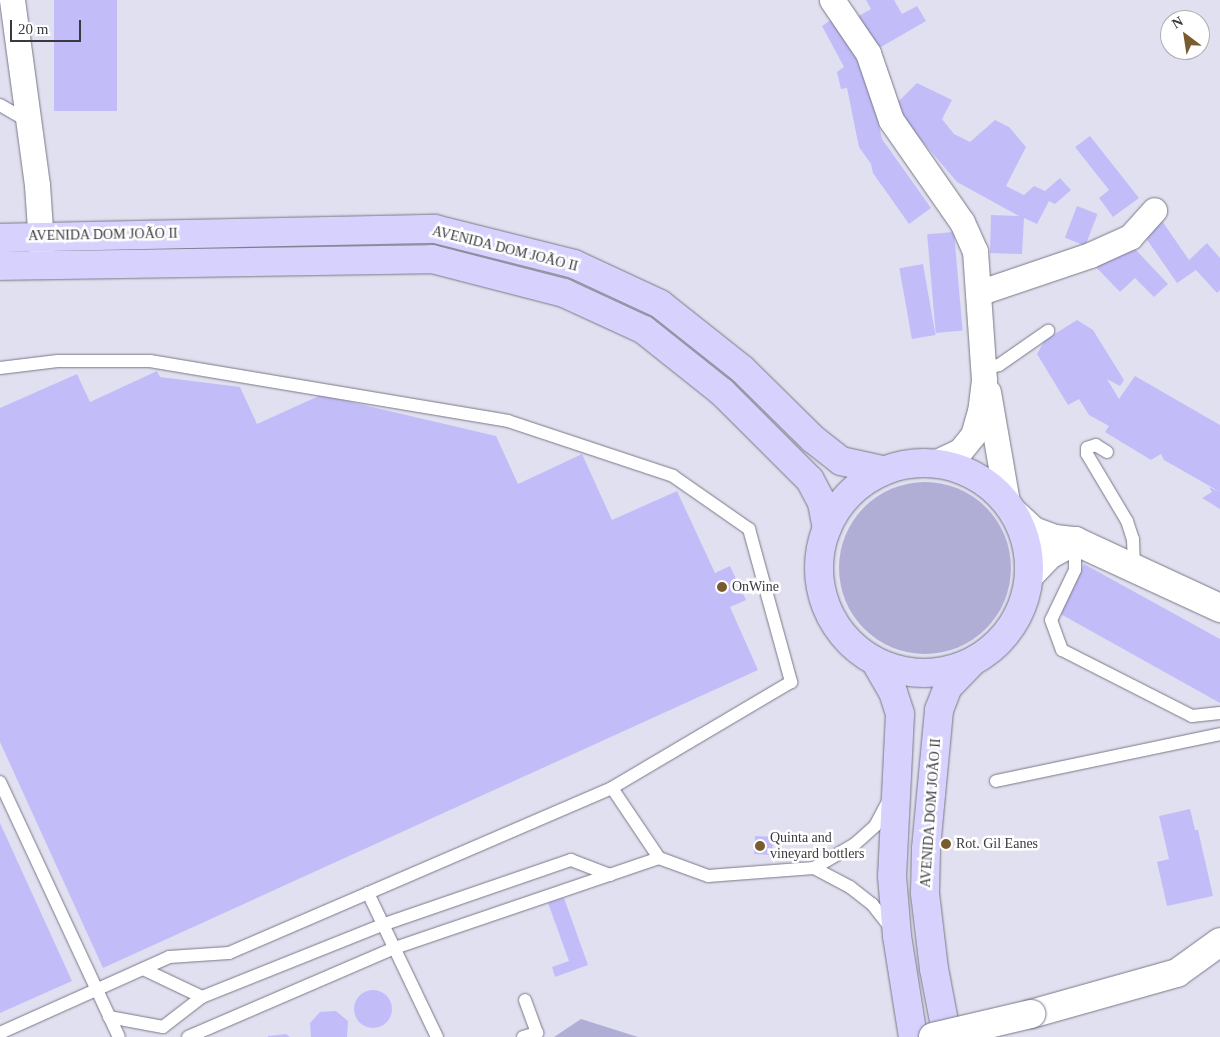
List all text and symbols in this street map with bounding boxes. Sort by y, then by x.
scale bar [12,10,84,42]
north arrow [1160,10,1210,60]
text: N [1169,14,1186,32]
text: 20 m [18,21,48,37]
street label: AVENIDA DOM JOÃO II [430,223,580,275]
street label: AVENIDA DOM JOÃO II [28,225,178,245]
place label: OnWine [732,579,779,595]
marker: OnWine [716,581,728,593]
street label: AVENIDA DOM JOÃO II [917,737,945,889]
place label: Quinta and vineyard bottlers [770,830,864,862]
place label: Rot. Gil Eanes [956,836,1038,852]
marker: Rot. Gil Eanes [940,838,952,850]
marker: Quinta and vineyard bottlers [754,840,766,852]

